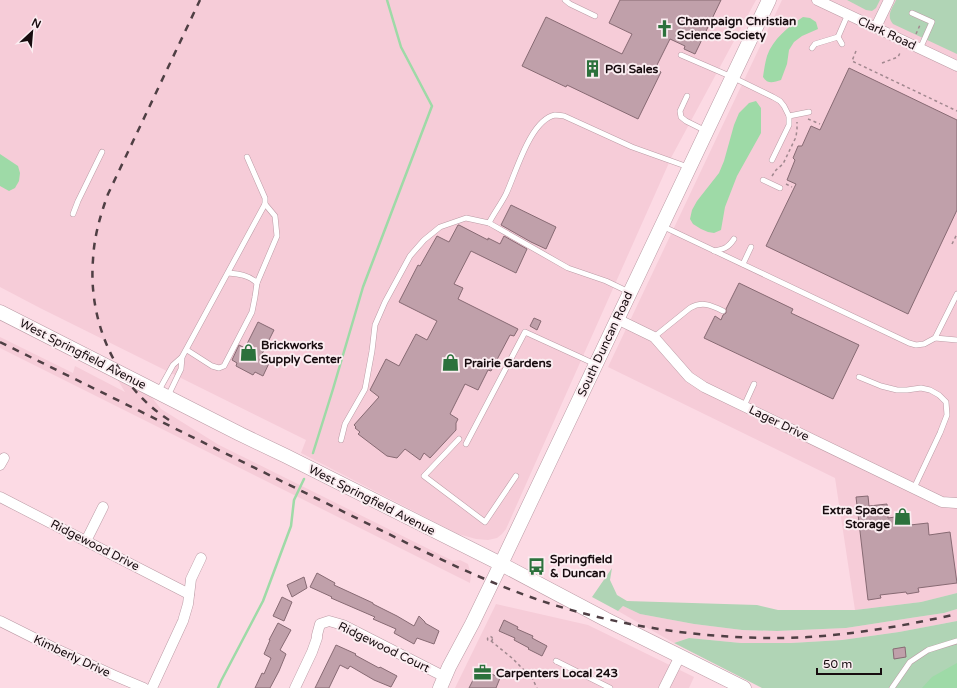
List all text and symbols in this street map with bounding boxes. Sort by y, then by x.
north arrow [12,12,52,52]
street label: Clark Road [856,13,918,53]
place label: Champaign Christian Science Society [677,14,796,43]
text: N [29,16,43,31]
church icon: Champaign Christian Science Society [654,18,674,38]
building icon: PGI Sales [582,59,602,79]
place label: PGI Sales [605,62,659,76]
street label: South Duncan Road [575,289,635,399]
street label: West Springfield Avenue [17,316,149,392]
place label: Brickworks Supply Center [261,338,342,367]
shop icon: Brickworks Supply Center [238,342,258,362]
shop icon: Prairie Gardens [441,353,461,373]
place label: Prairie Gardens [464,356,552,370]
street label: Lager Drive [747,402,812,444]
street label: West Springfield Avenue [306,462,438,538]
place label: Extra Space Storage [822,503,890,532]
shop icon: Extra Space Storage [893,507,913,527]
street label: Ridgewood Drive [48,517,142,574]
place label: Springfield & Duncan [550,552,612,580]
bus stop icon: Springfield & Duncan [527,556,547,576]
street label: Ridgewood Court [336,619,432,675]
street label: Kimberly Drive [31,632,113,680]
scale bar [817,650,881,676]
text: 50 m [823,657,852,671]
office icon: Carpenters Local 243 [473,663,493,683]
place label: Carpenters Local 243 [496,666,618,681]

